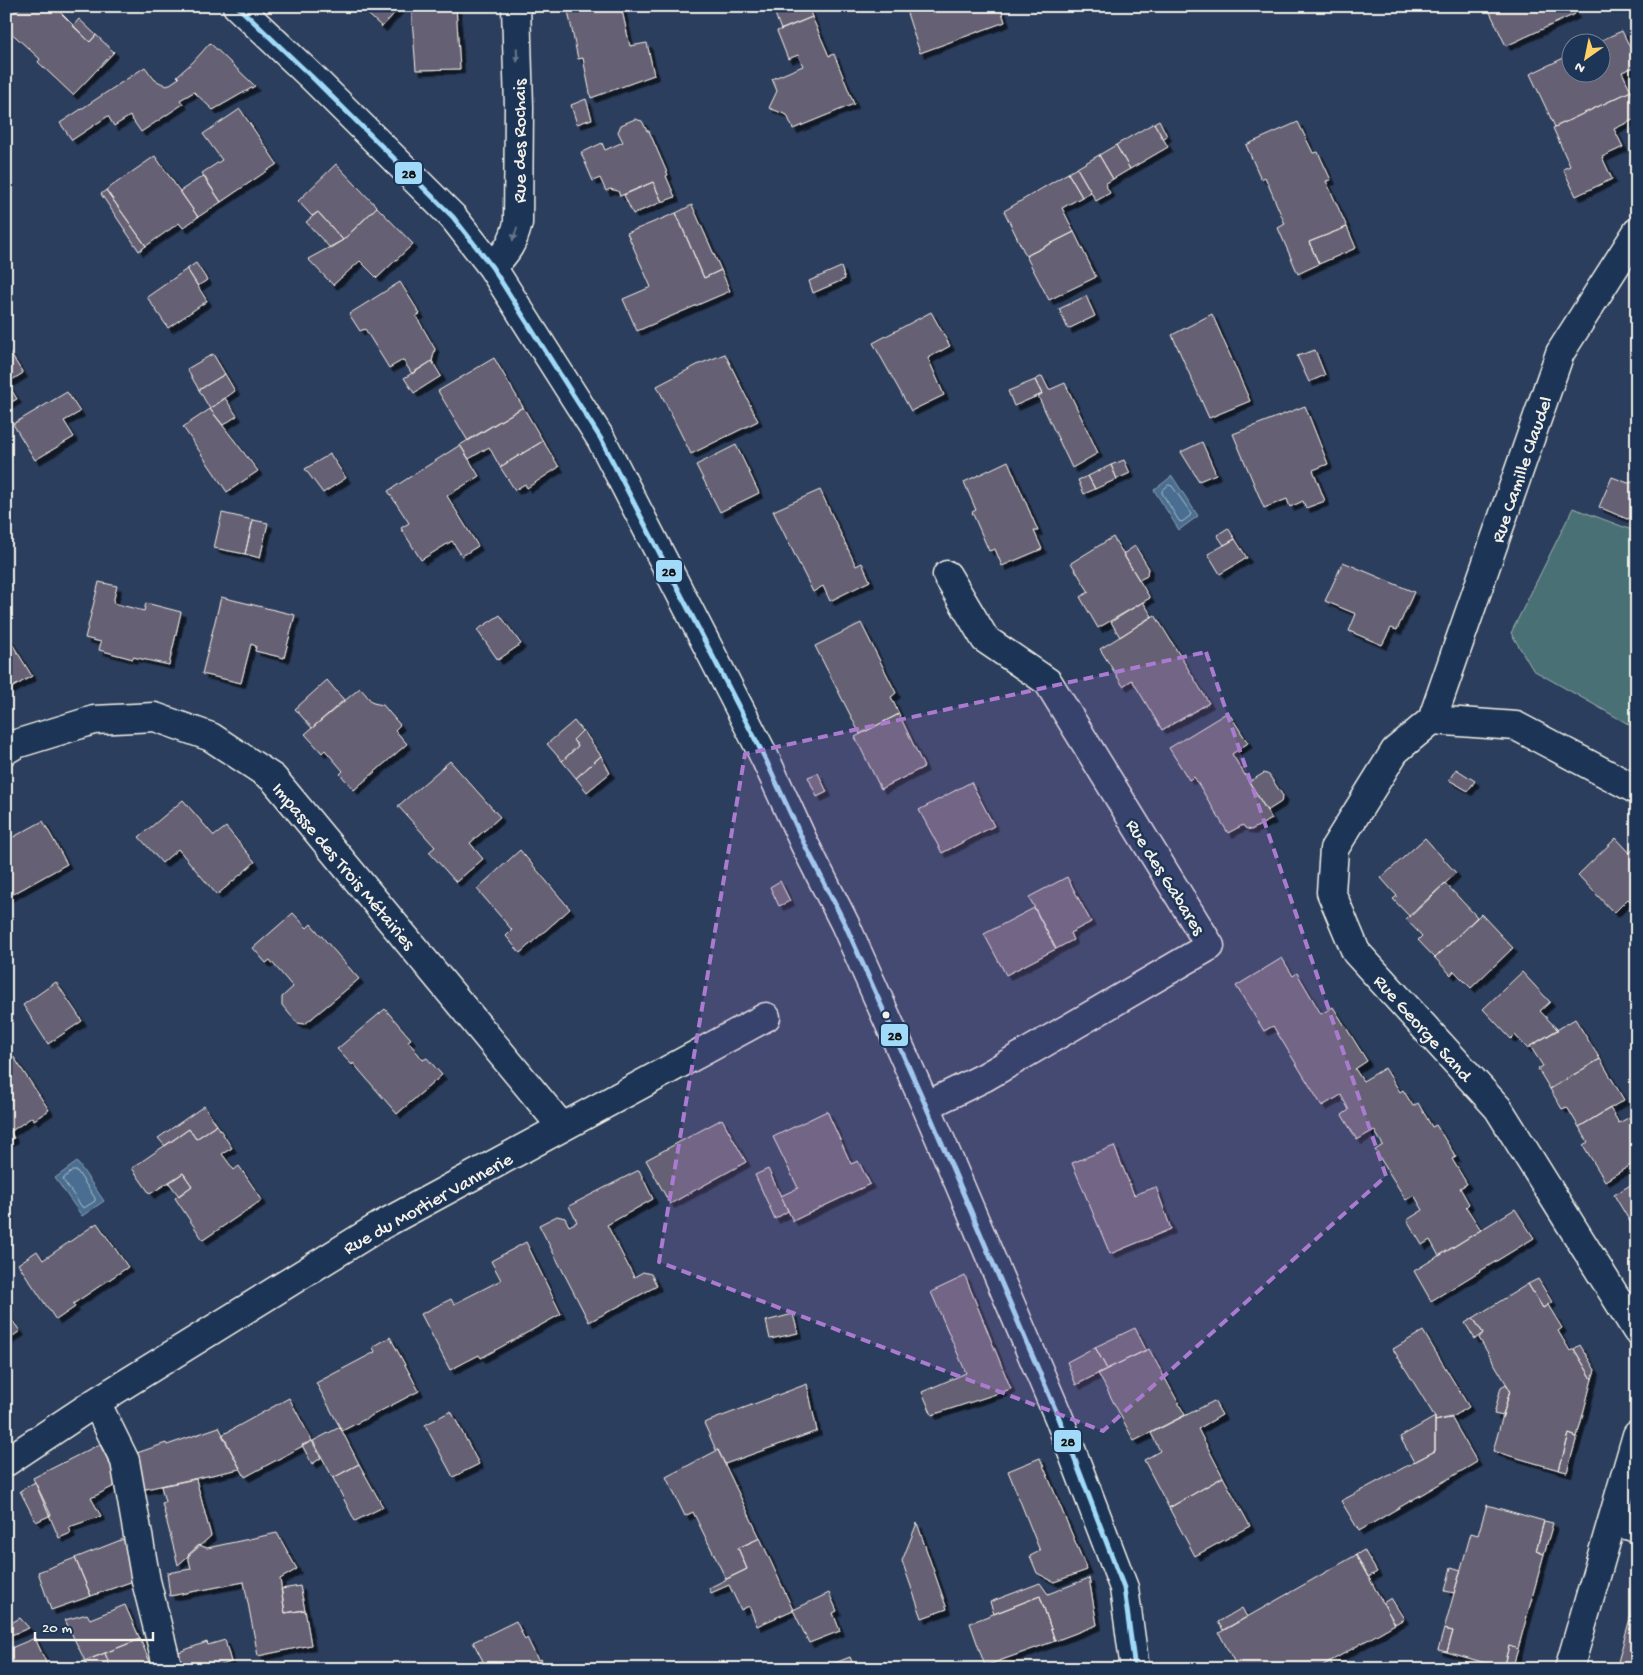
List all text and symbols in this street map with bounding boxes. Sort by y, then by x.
north arrow [1560,32,1610,82]
one-way arrow [513,47,521,63]
text: N [1572,57,1589,76]
street label: Rue des Rochais [510,78,533,203]
line badge: 28 [394,161,423,185]
text: 28 [402,167,417,184]
one-way arrow [510,227,518,242]
street label: Rue Camille Claudel [1487,394,1559,546]
line badge: 28 [655,559,683,583]
text: 28 [662,565,677,582]
street label: Impasse des Trois Métairies [266,779,420,956]
street label: Rue des Gabares [1119,816,1209,941]
street label: Rue George Sand [1367,971,1477,1089]
unlabelled marker [881,1010,891,1020]
line badge: 28 [880,1023,909,1047]
text: 28 [888,1029,903,1046]
street label: Rue du Mortier Vannerie [340,1149,518,1261]
line badge: 28 [1053,1429,1082,1453]
text: 28 [1061,1435,1076,1452]
scale bar [35,1610,152,1642]
text: 20 m [42,1620,72,1638]

